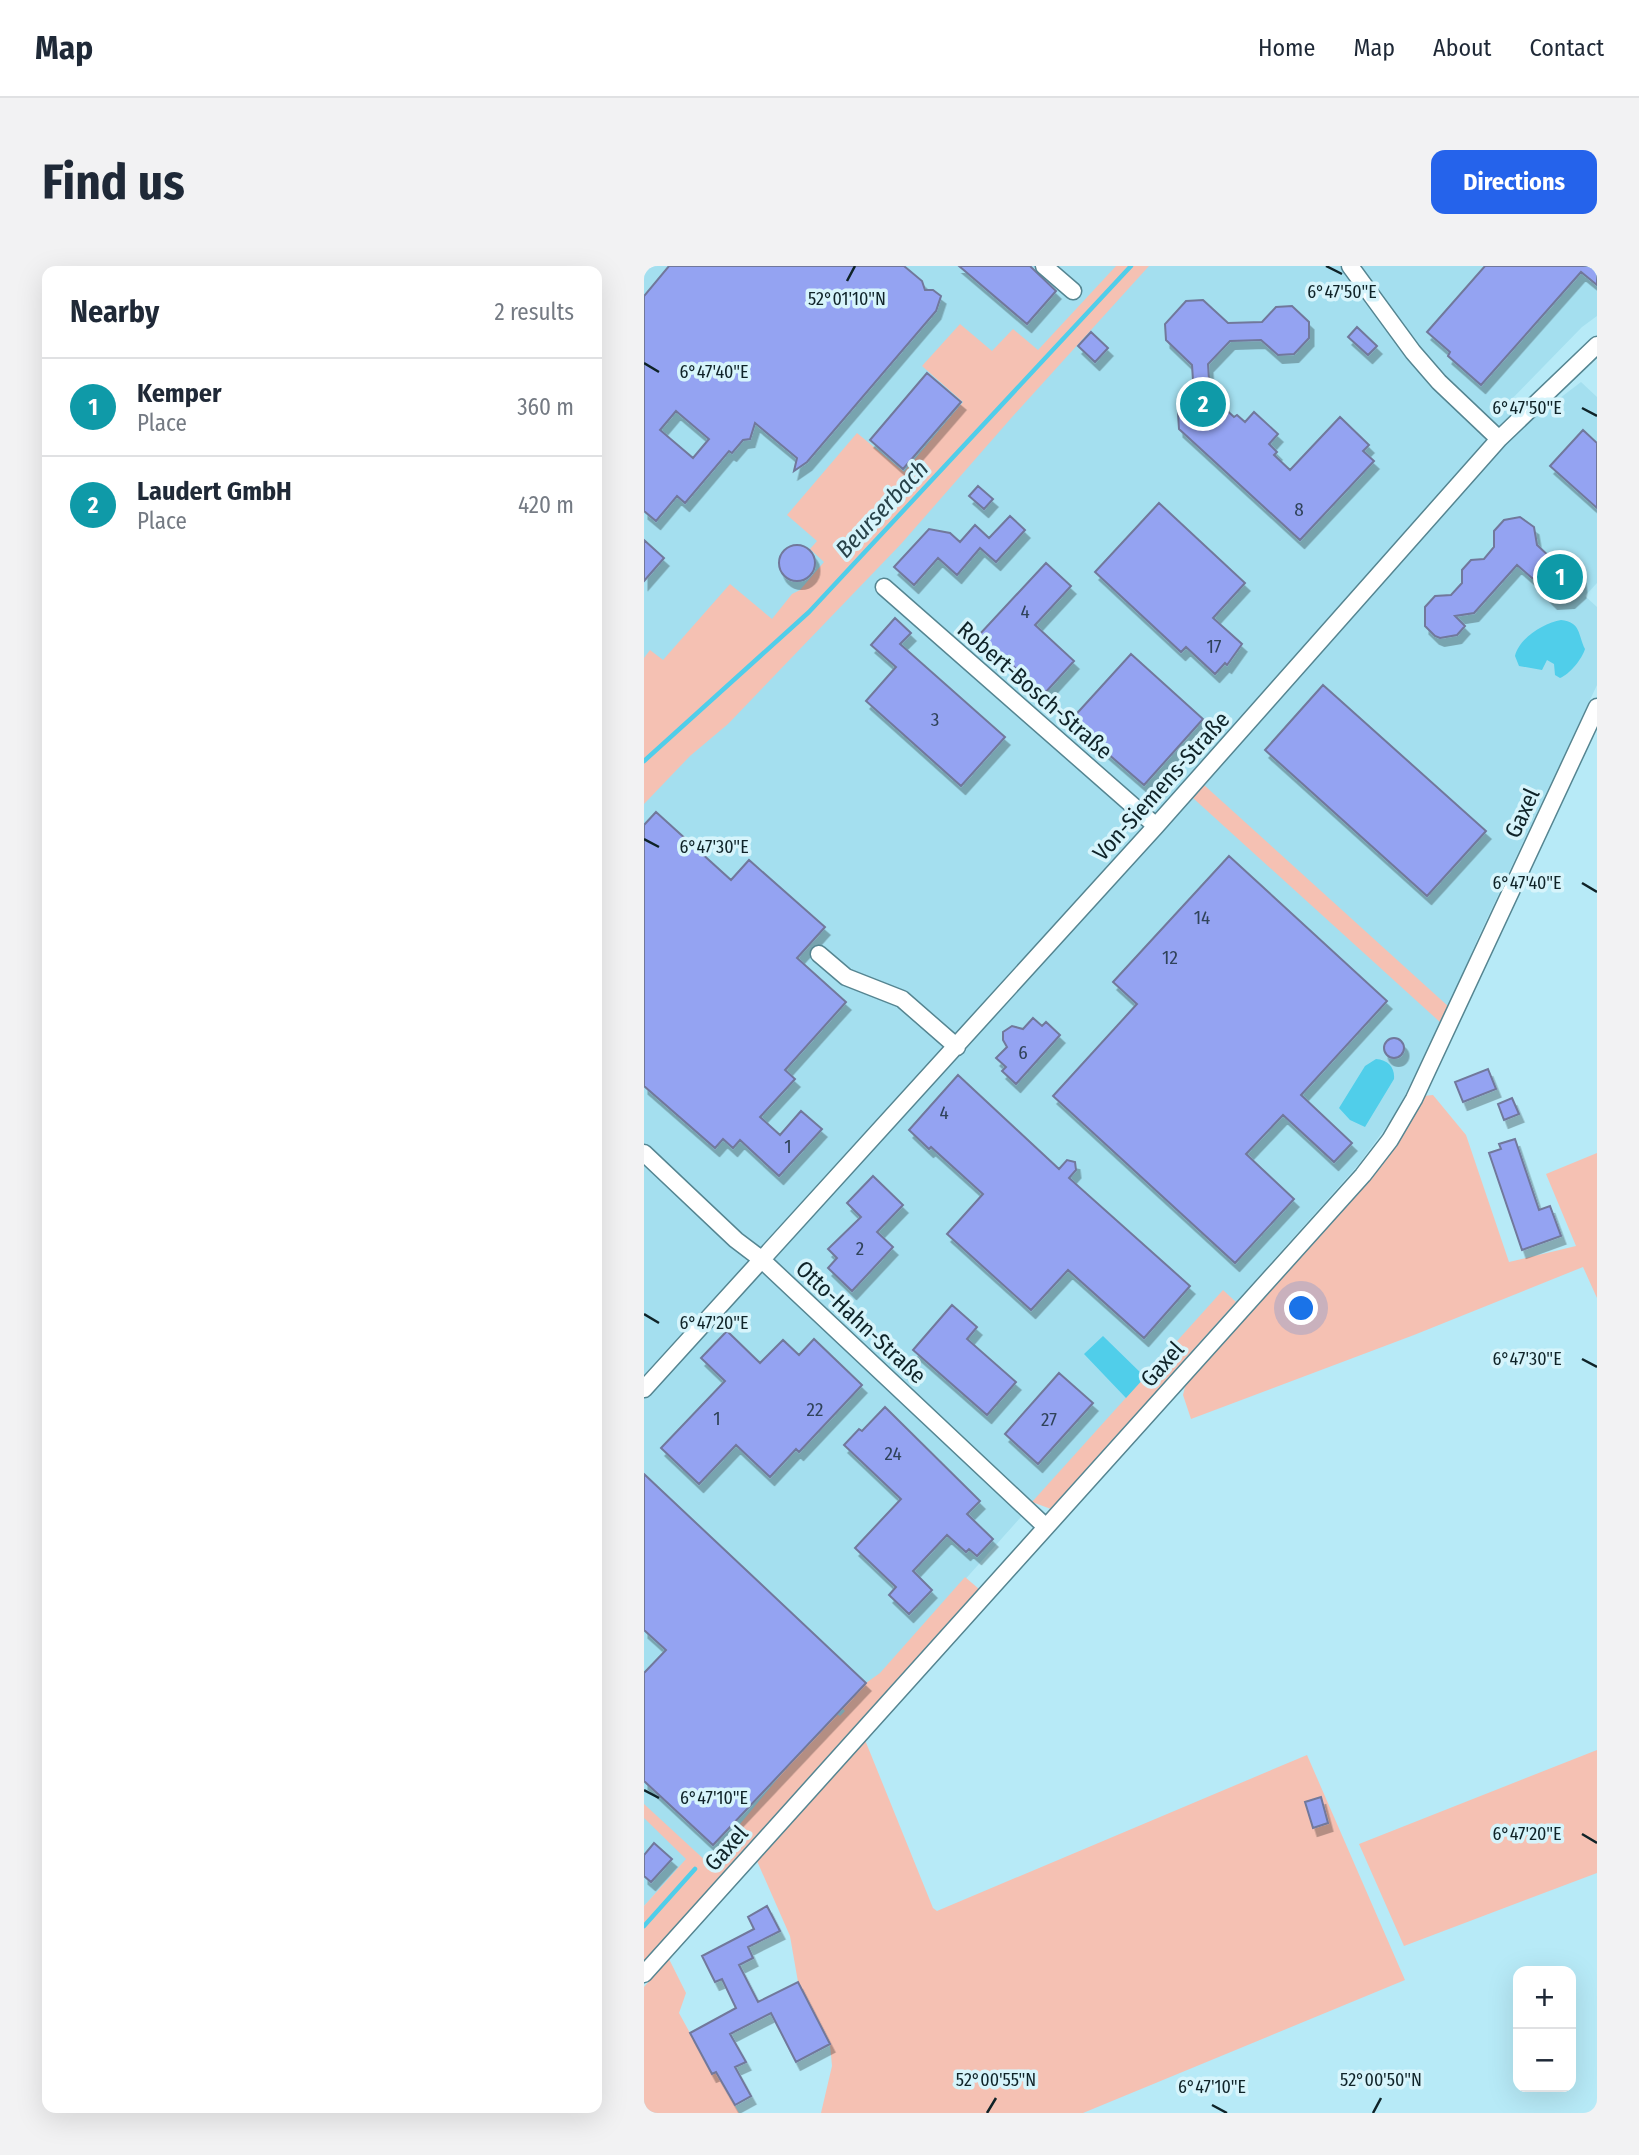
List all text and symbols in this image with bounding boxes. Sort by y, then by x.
text: Map [35,28,93,68]
text: Home [1258,34,1315,62]
text: Map [1353,34,1395,62]
text: About [1433,34,1491,62]
text: Contact [1529,34,1604,62]
button: Directions [1431,150,1597,214]
text: Find us [42,153,185,212]
text: 6°47'50"E [1307,281,1377,303]
text: 52°01'10"N [808,288,886,310]
text: Nearby [70,294,159,330]
text: 2 results [494,298,574,326]
text: 6°47'40"E [679,361,749,383]
text: Kemper [137,378,221,409]
pin: 2 [1180,378,1226,430]
text: 1 [88,393,98,421]
text: 360 m [517,393,574,421]
text: 6°47'50"E [1492,397,1562,419]
text: Place [137,409,187,437]
water label: Beurserbach [830,455,934,563]
text: Laudert GmbH [137,476,292,507]
text: 2 [88,491,98,519]
text: 420 m [518,491,574,519]
house number: 8 [1294,498,1304,521]
text: Place [137,507,187,535]
pin: 1 [1537,551,1583,603]
house number: 4 [1020,600,1030,623]
street label: Robert-Bosch-Straße [952,615,1118,765]
house number: 17 [1206,635,1222,658]
street label: Von-Siemens-Straße [1087,706,1235,866]
house number: 3 [931,708,939,731]
street label: Gaxel [1498,784,1546,842]
text: 6°47'30"E [679,836,749,858]
text: 6°47'40"E [1492,872,1562,894]
house number: 14 [1194,906,1210,929]
house number: 12 [1162,946,1178,969]
house number: 6 [1018,1041,1028,1064]
house number: 4 [939,1101,949,1124]
house number: 1 [784,1135,792,1158]
house number: 2 [856,1237,864,1260]
street label: Otto-Hahn-Straße [790,1254,932,1390]
your location [1284,1291,1318,1325]
text: 6°47'20"E [679,1312,749,1334]
street label: Gaxel [1134,1335,1190,1393]
text: 6°47'30"E [1492,1348,1562,1370]
house number: 22 [807,1398,823,1421]
house number: 1 [713,1407,721,1430]
house number: 27 [1041,1408,1057,1431]
house number: 24 [884,1442,902,1465]
text: 6°47'10"E [680,1787,748,1809]
street label: Gaxel [698,1819,754,1877]
text: 6°47'20"E [1492,1823,1562,1845]
map controls [1513,1966,1576,2092]
button: + [1513,1966,1576,2029]
button: − [1513,2029,1576,2092]
text: 52°00'55"N [956,2069,1036,2091]
text: 52°00'50"N [1340,2069,1422,2091]
text: 6°47'10"E [1178,2076,1246,2098]

